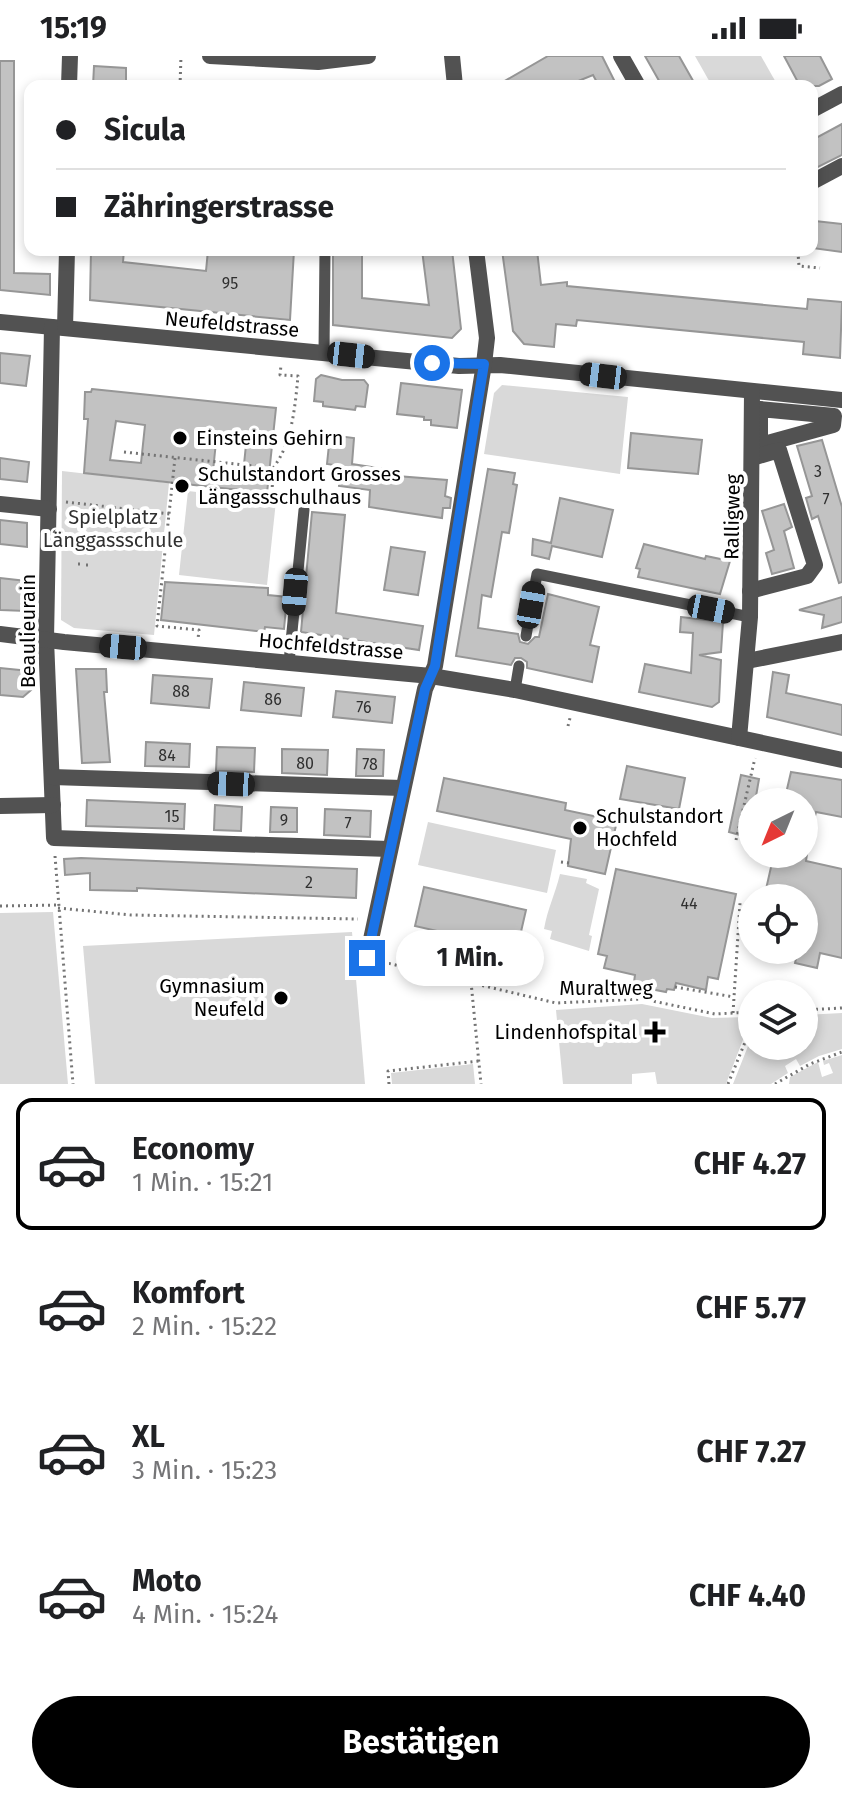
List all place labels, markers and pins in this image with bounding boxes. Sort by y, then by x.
place label: Einsteins Gehirn [196,426,344,450]
marker: Einsteins Gehirn [171,429,189,447]
place label: Schulstandort Grosses Längassschulhaus [198,462,401,509]
marker: Schulstandort Grosses Längassschulhaus [173,477,191,495]
place label: Schulstandort Hochfeld [596,804,724,851]
marker: Schulstandort Hochfeld [571,819,589,837]
place label: Gymnasium Neufeld [159,974,265,1021]
marker: Gymnasium Neufeld [272,989,290,1007]
place label: Lindenhofspital [495,1020,637,1044]
marker: Lindenhofspital [644,1021,666,1043]

